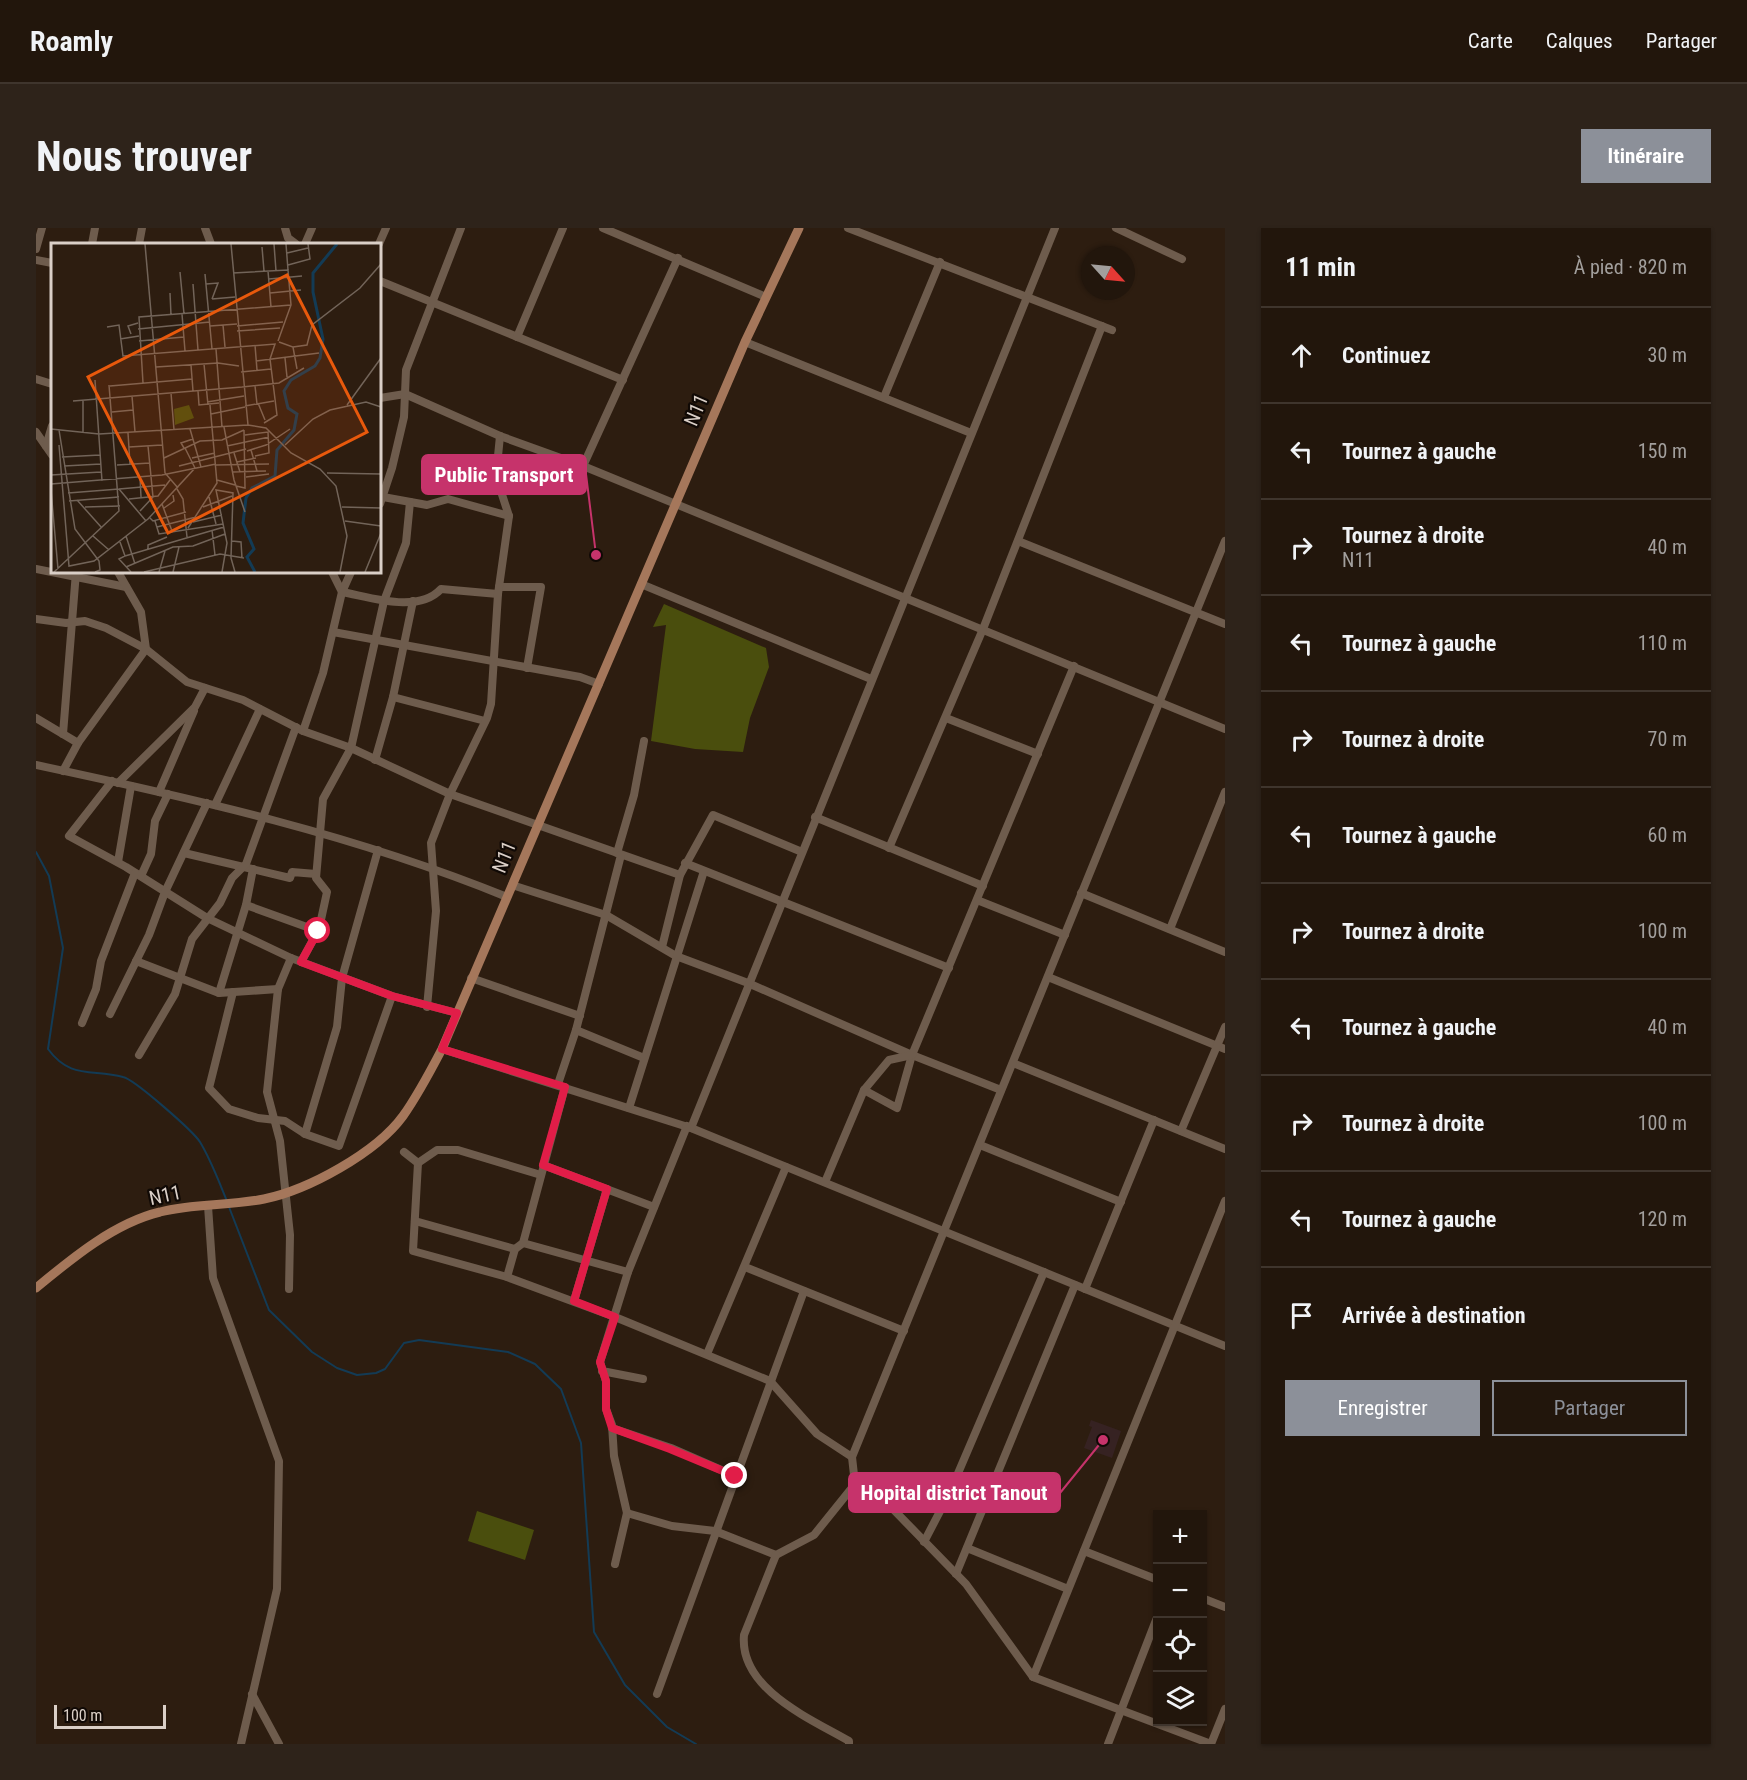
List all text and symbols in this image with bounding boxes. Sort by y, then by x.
text: Roamly [30,25,113,58]
text: Carte [1468,29,1513,53]
text: Calques [1546,29,1613,53]
text: Partager [1646,29,1717,53]
button: Itinéraire [1581,129,1711,183]
text: Nous trouver [36,132,252,181]
inset map [51,243,381,573]
north arrow [1081,246,1135,300]
text: 11 min [1285,252,1356,282]
text: À pied · 820 m [1574,255,1687,279]
icon: ahead [1285,339,1318,372]
text: Continuez [1342,343,1431,368]
text: 30 m [1648,343,1687,367]
street label: N11 [679,391,713,429]
icon: left [1285,435,1318,468]
text: Tournez à gauche [1342,439,1496,464]
text: 150 m [1638,439,1687,463]
callout: Public Transport [422,455,586,494]
text: Public Transport [434,463,574,487]
text: Tournez à droite [1342,523,1484,548]
icon: right [1285,531,1318,564]
text: 40 m [1648,535,1687,559]
text: N11 [1342,548,1374,572]
icon: left [1285,627,1318,660]
text: Tournez à gauche [1342,631,1496,656]
text: 110 m [1638,631,1687,655]
icon: right [1285,723,1318,756]
text: Tournez à droite [1342,727,1484,752]
text: 70 m [1648,727,1687,751]
icon: left [1285,819,1318,852]
text: Tournez à gauche [1342,823,1496,848]
text: 60 m [1648,823,1687,847]
street label: N11 [487,838,521,876]
icon: right [1285,915,1318,948]
route start [304,917,330,943]
text: Tournez à droite [1342,919,1484,944]
text: 100 m [1638,919,1687,943]
icon: left [1285,1011,1318,1044]
text: Tournez à gauche [1342,1015,1496,1040]
text: 40 m [1648,1015,1687,1039]
icon: right [1285,1107,1318,1140]
text: Tournez à droite [1342,1111,1484,1136]
text: 100 m [1638,1111,1687,1135]
street label: N11 [147,1180,183,1210]
icon: left [1285,1203,1318,1236]
text: Tournez à gauche [1342,1207,1496,1232]
text: 120 m [1638,1207,1687,1231]
icon: arrive [1285,1299,1318,1332]
text: Arrivée à destination [1342,1303,1526,1328]
button: Enregistrer [1285,1380,1480,1436]
button: Partager [1492,1380,1687,1436]
route end [721,1462,747,1488]
callout: Hopital district Tanout [849,1473,1060,1512]
text: Hopital district Tanout [861,1481,1047,1505]
map controls [1153,1510,1207,1726]
button: + [1153,1510,1207,1564]
button: − [1153,1564,1207,1618]
button: locate [1153,1618,1207,1672]
button: layers [1153,1672,1207,1726]
scale bar [54,1702,166,1730]
text: 100 m [63,1706,102,1725]

